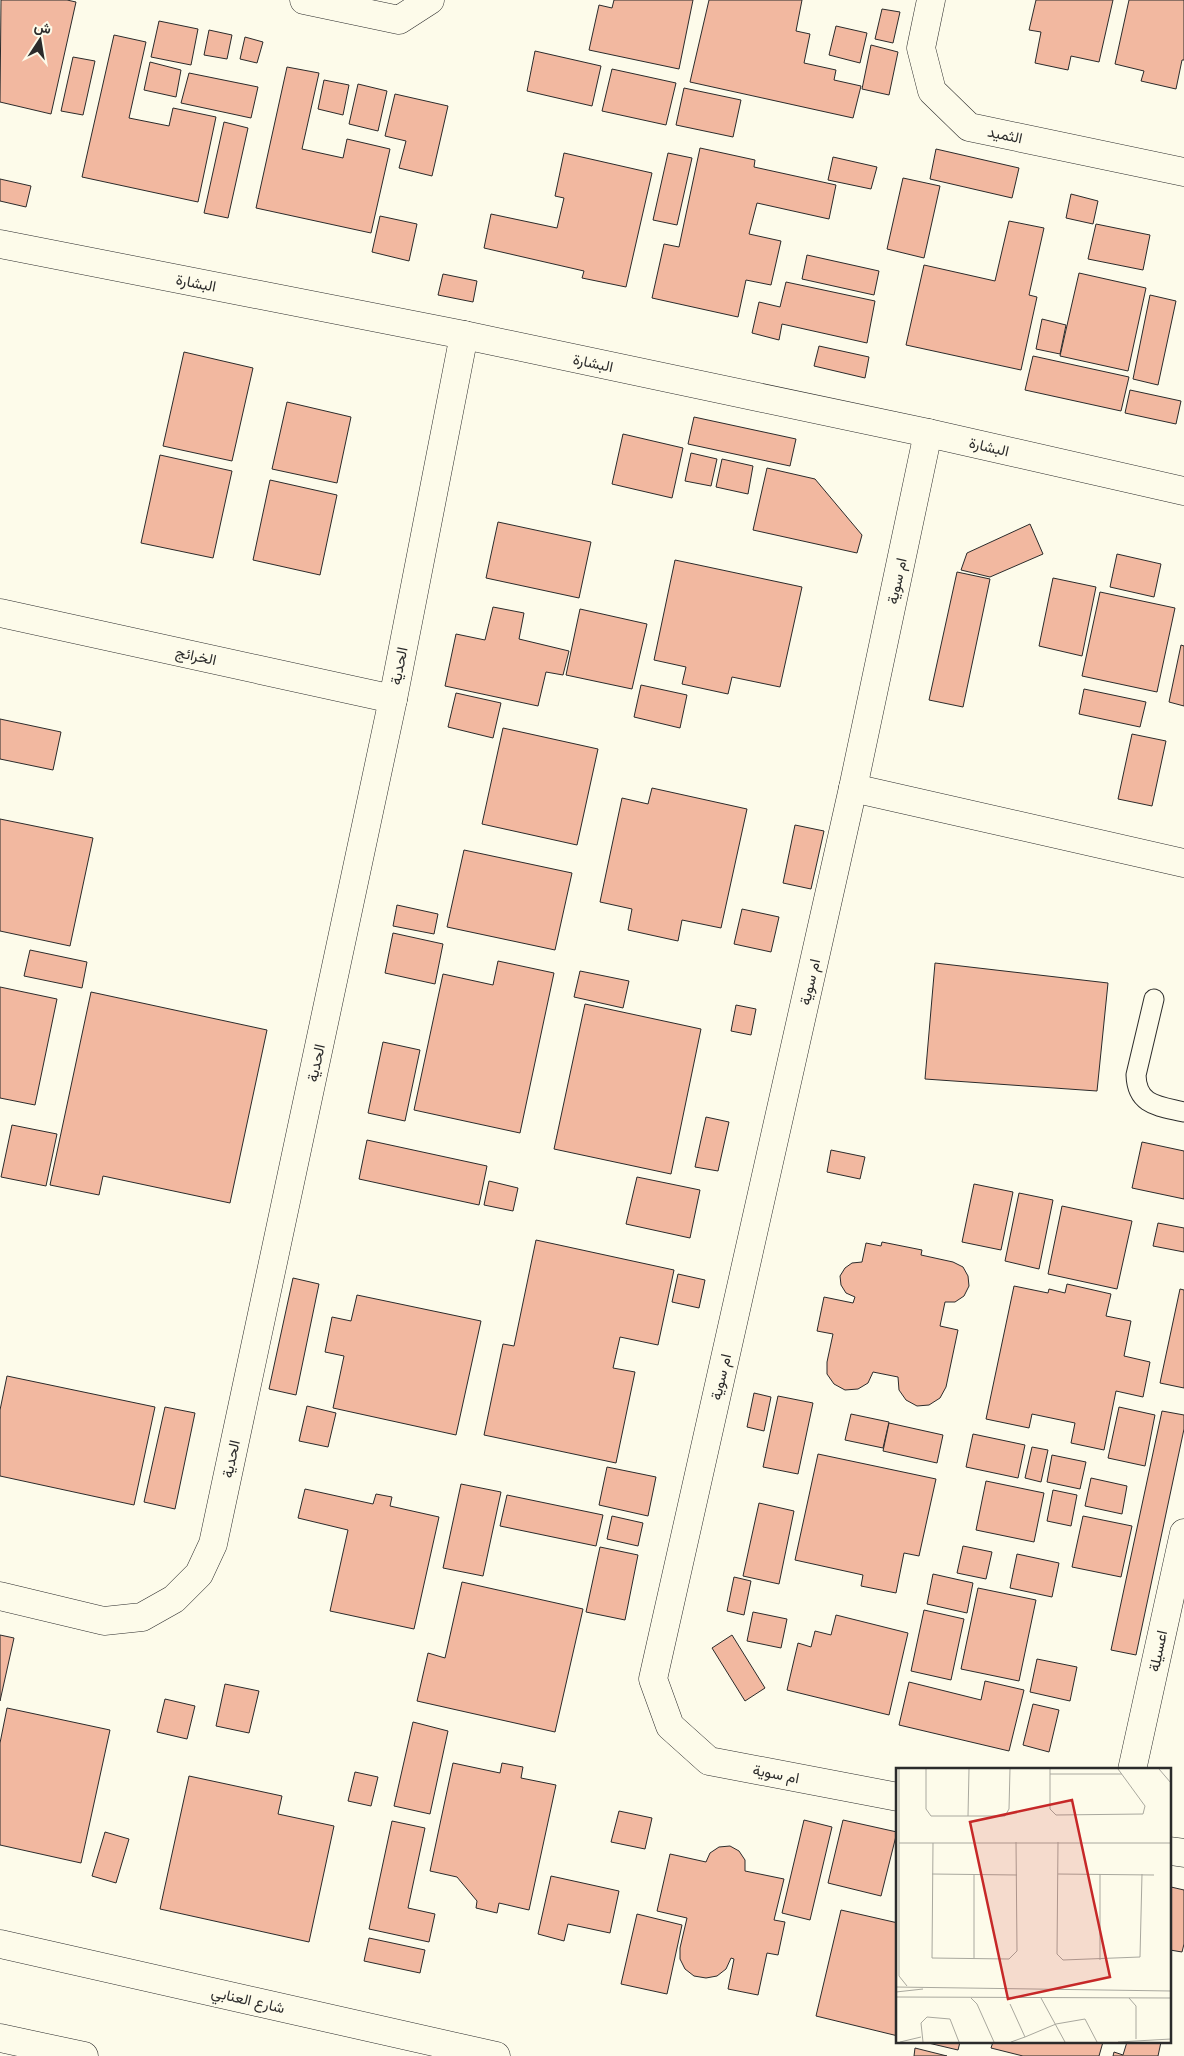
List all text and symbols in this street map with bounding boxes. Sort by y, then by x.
north arrow [15,15,65,65]
text: ش [33,18,53,38]
street label: الثميد [986,123,1024,147]
street label: البشارة [174,270,218,296]
street label: البشارة [571,350,615,376]
street label: البشارة [967,434,1011,460]
street label: ام سوية [883,556,912,606]
street label: الخرائج [174,643,218,671]
street label: الحدية [386,645,412,687]
street label: ام سوية [796,957,825,1007]
street label: الحدية [303,1042,329,1084]
street label: ام سوية [707,1352,736,1402]
street label: الحدية [218,1438,244,1480]
street label: اعسيلة [1145,1629,1171,1673]
street label: ام سوية [751,1761,801,1788]
inset map [896,1768,1172,2044]
street label: شارع العنابي [209,1983,287,2021]

